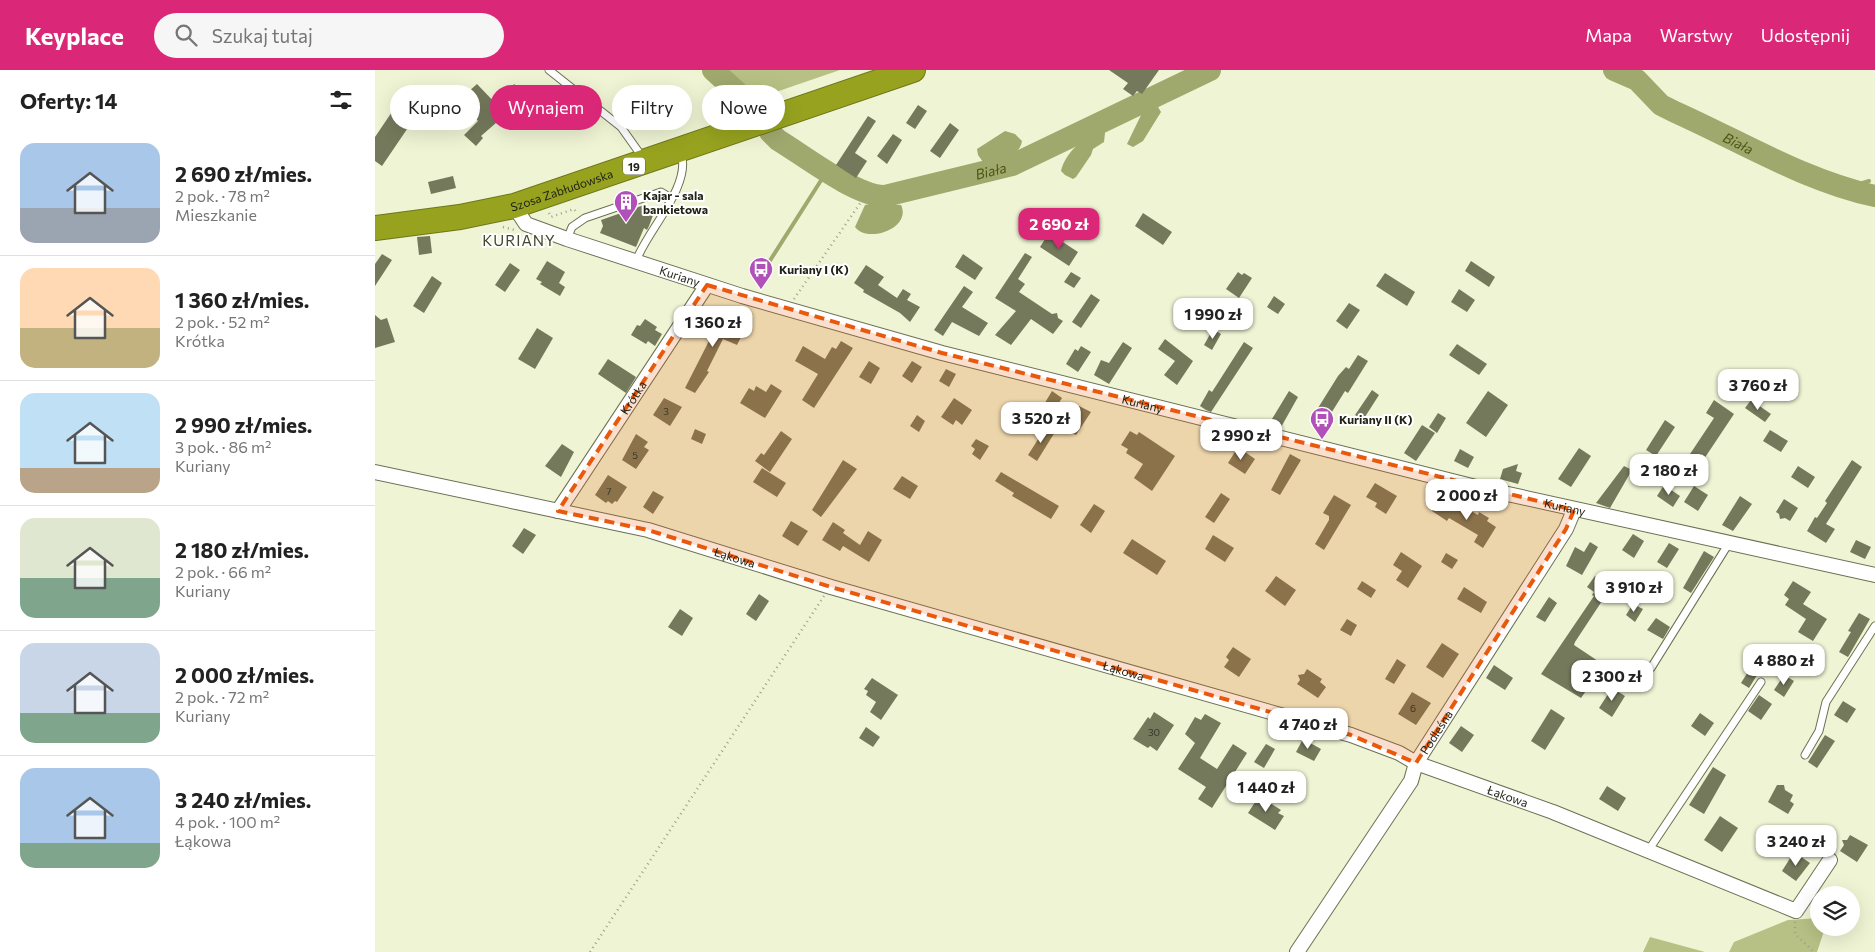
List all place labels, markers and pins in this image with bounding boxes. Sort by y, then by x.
place label: Kajar - sala bankietowa [643,188,708,216]
building icon: Kajar - sala bankietowa [613,189,639,223]
pin: 2 690 zł [1007,208,1111,250]
bus stop icon: Kuriany I (K) [748,256,774,290]
place label: Kuriany I (K) [779,262,849,276]
pin: 1 990 zł [1161,298,1265,340]
pin: 1 360 zł [661,306,765,348]
pin: 3 760 zł [1706,368,1810,411]
pin: 3 520 zł [989,402,1093,444]
bus stop icon: Kuriany II (K) [1309,406,1335,440]
place label: Kuriany II (K) [1339,412,1412,426]
pin: 2 990 zł [1189,418,1293,461]
pin: 2 180 zł [1617,454,1721,496]
pin: 2 000 zł [1415,478,1519,521]
pin: 3 910 zł [1582,570,1686,613]
pin: 4 880 zł [1732,644,1836,686]
pin: 2 300 zł [1560,660,1664,702]
pin: 4 740 zł [1256,708,1360,750]
pin: 1 440 zł [1214,770,1318,813]
pin: 3 240 zł [1744,824,1848,867]

